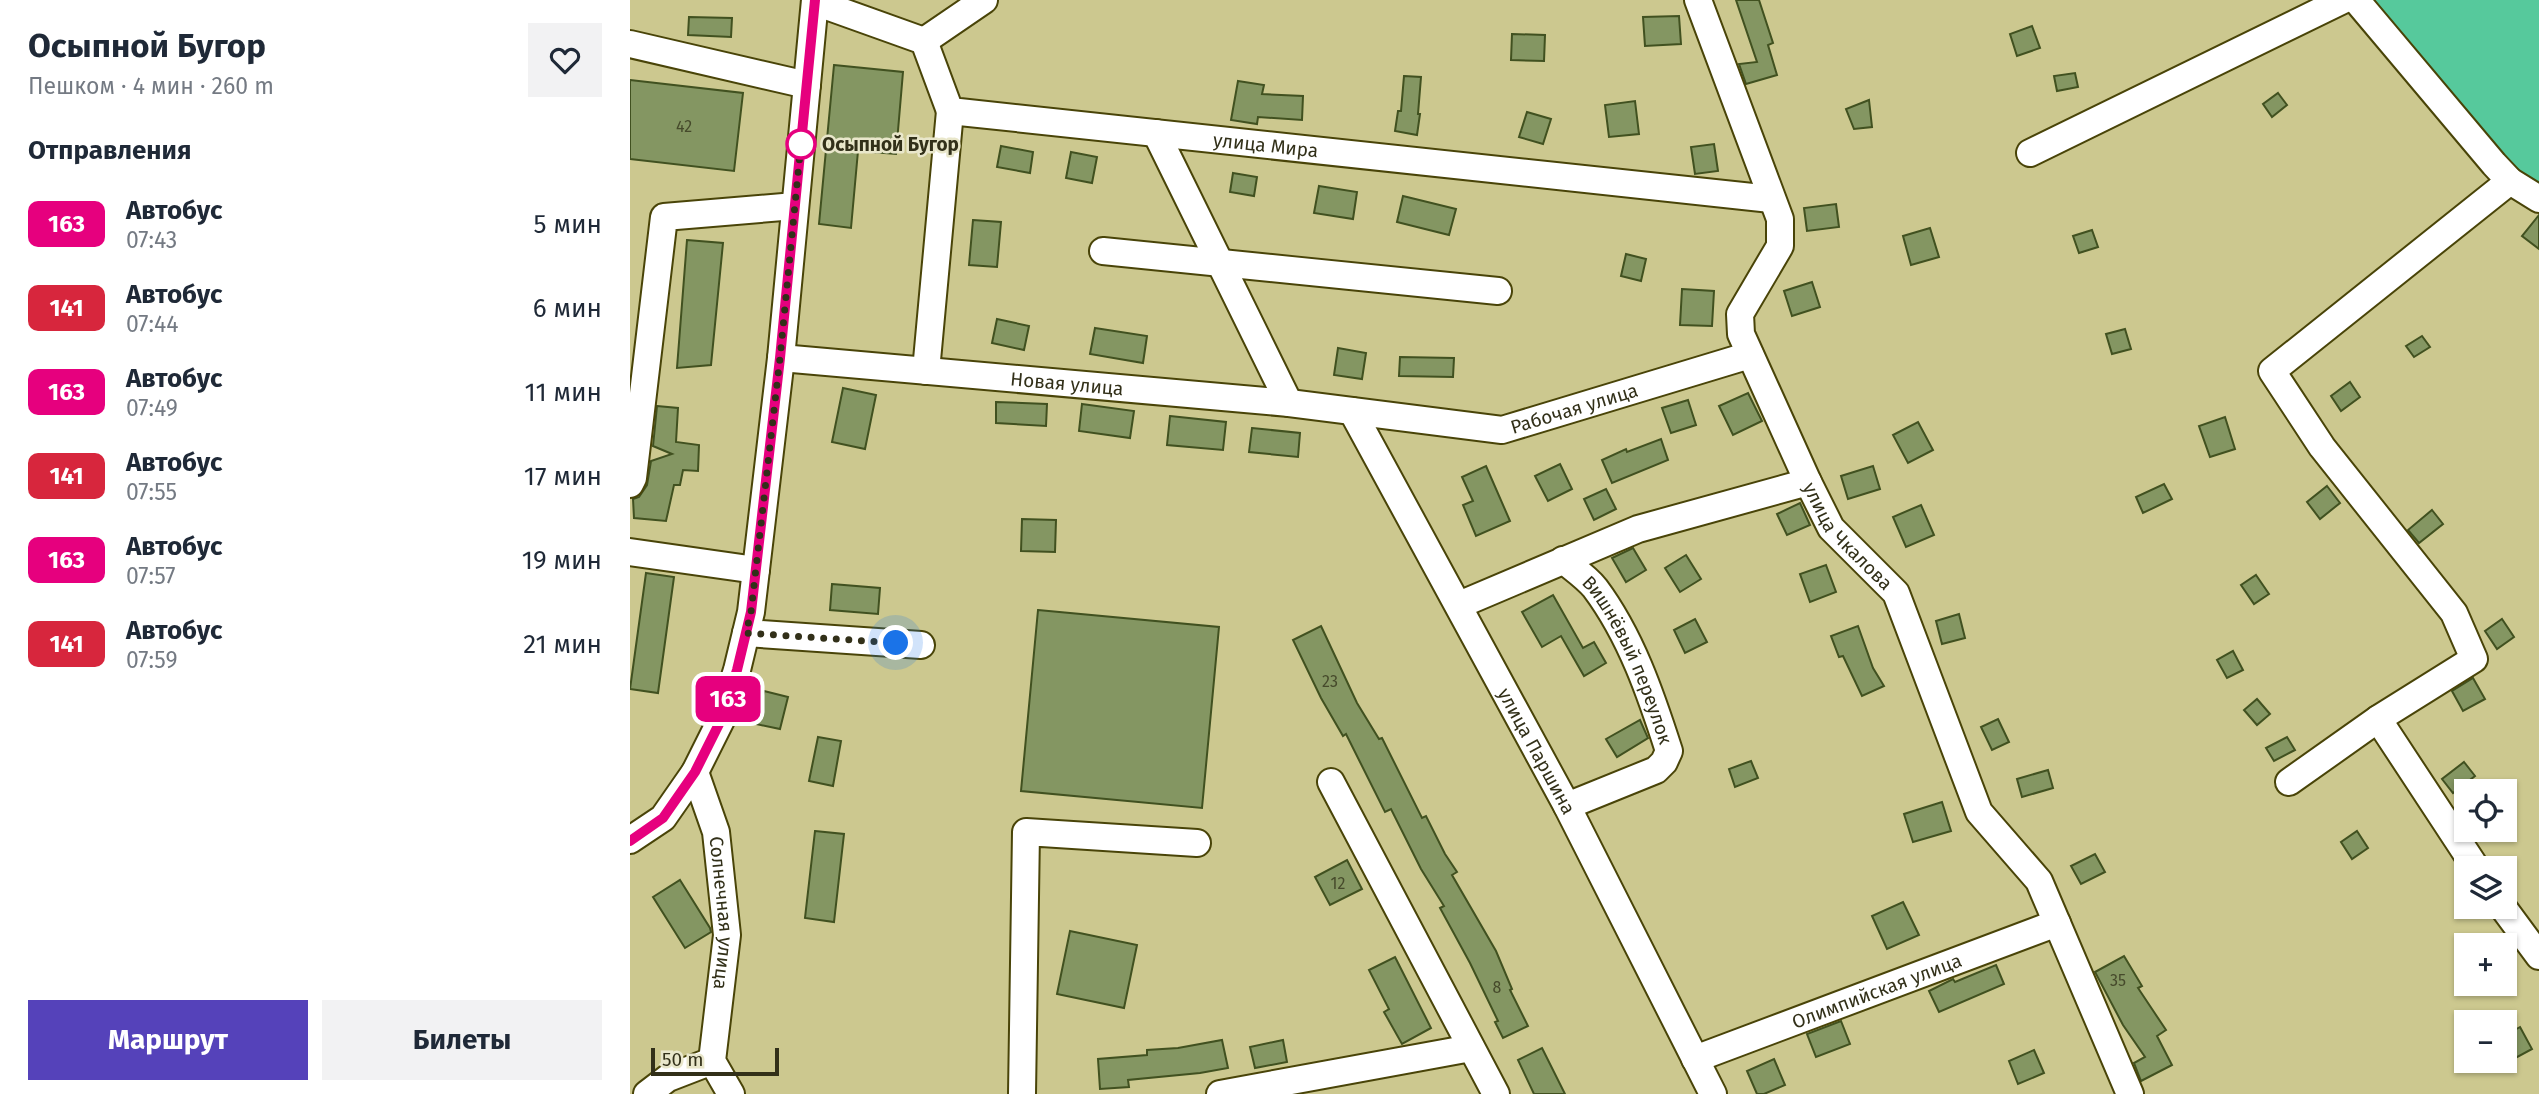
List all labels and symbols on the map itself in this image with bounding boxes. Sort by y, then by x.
house number: 42 [676,117,692,136]
street label: улица Мира [1212,128,1319,162]
marker: Осыпной Бугор [786,129,816,159]
place label: Осыпной Бугор [822,133,959,156]
street label: Новая улица [1009,367,1124,400]
street label: Рабочая улица [1508,379,1641,439]
street label: улица Чкалова [1798,478,1897,595]
street label: Вишнёвый переулок [1578,571,1677,747]
your location [878,625,913,660]
house number: 23 [1322,672,1338,691]
line badge: 163 [688,676,768,722]
street label: улица Паршина [1493,684,1580,818]
street label: Солнечная улица [705,835,738,991]
house number: 12 [1331,874,1345,893]
street label: Олимпийская улица [1789,949,1965,1034]
house number: 35 [2110,971,2126,990]
house number: 8 [1493,978,1502,997]
scale bar [651,1045,779,1077]

